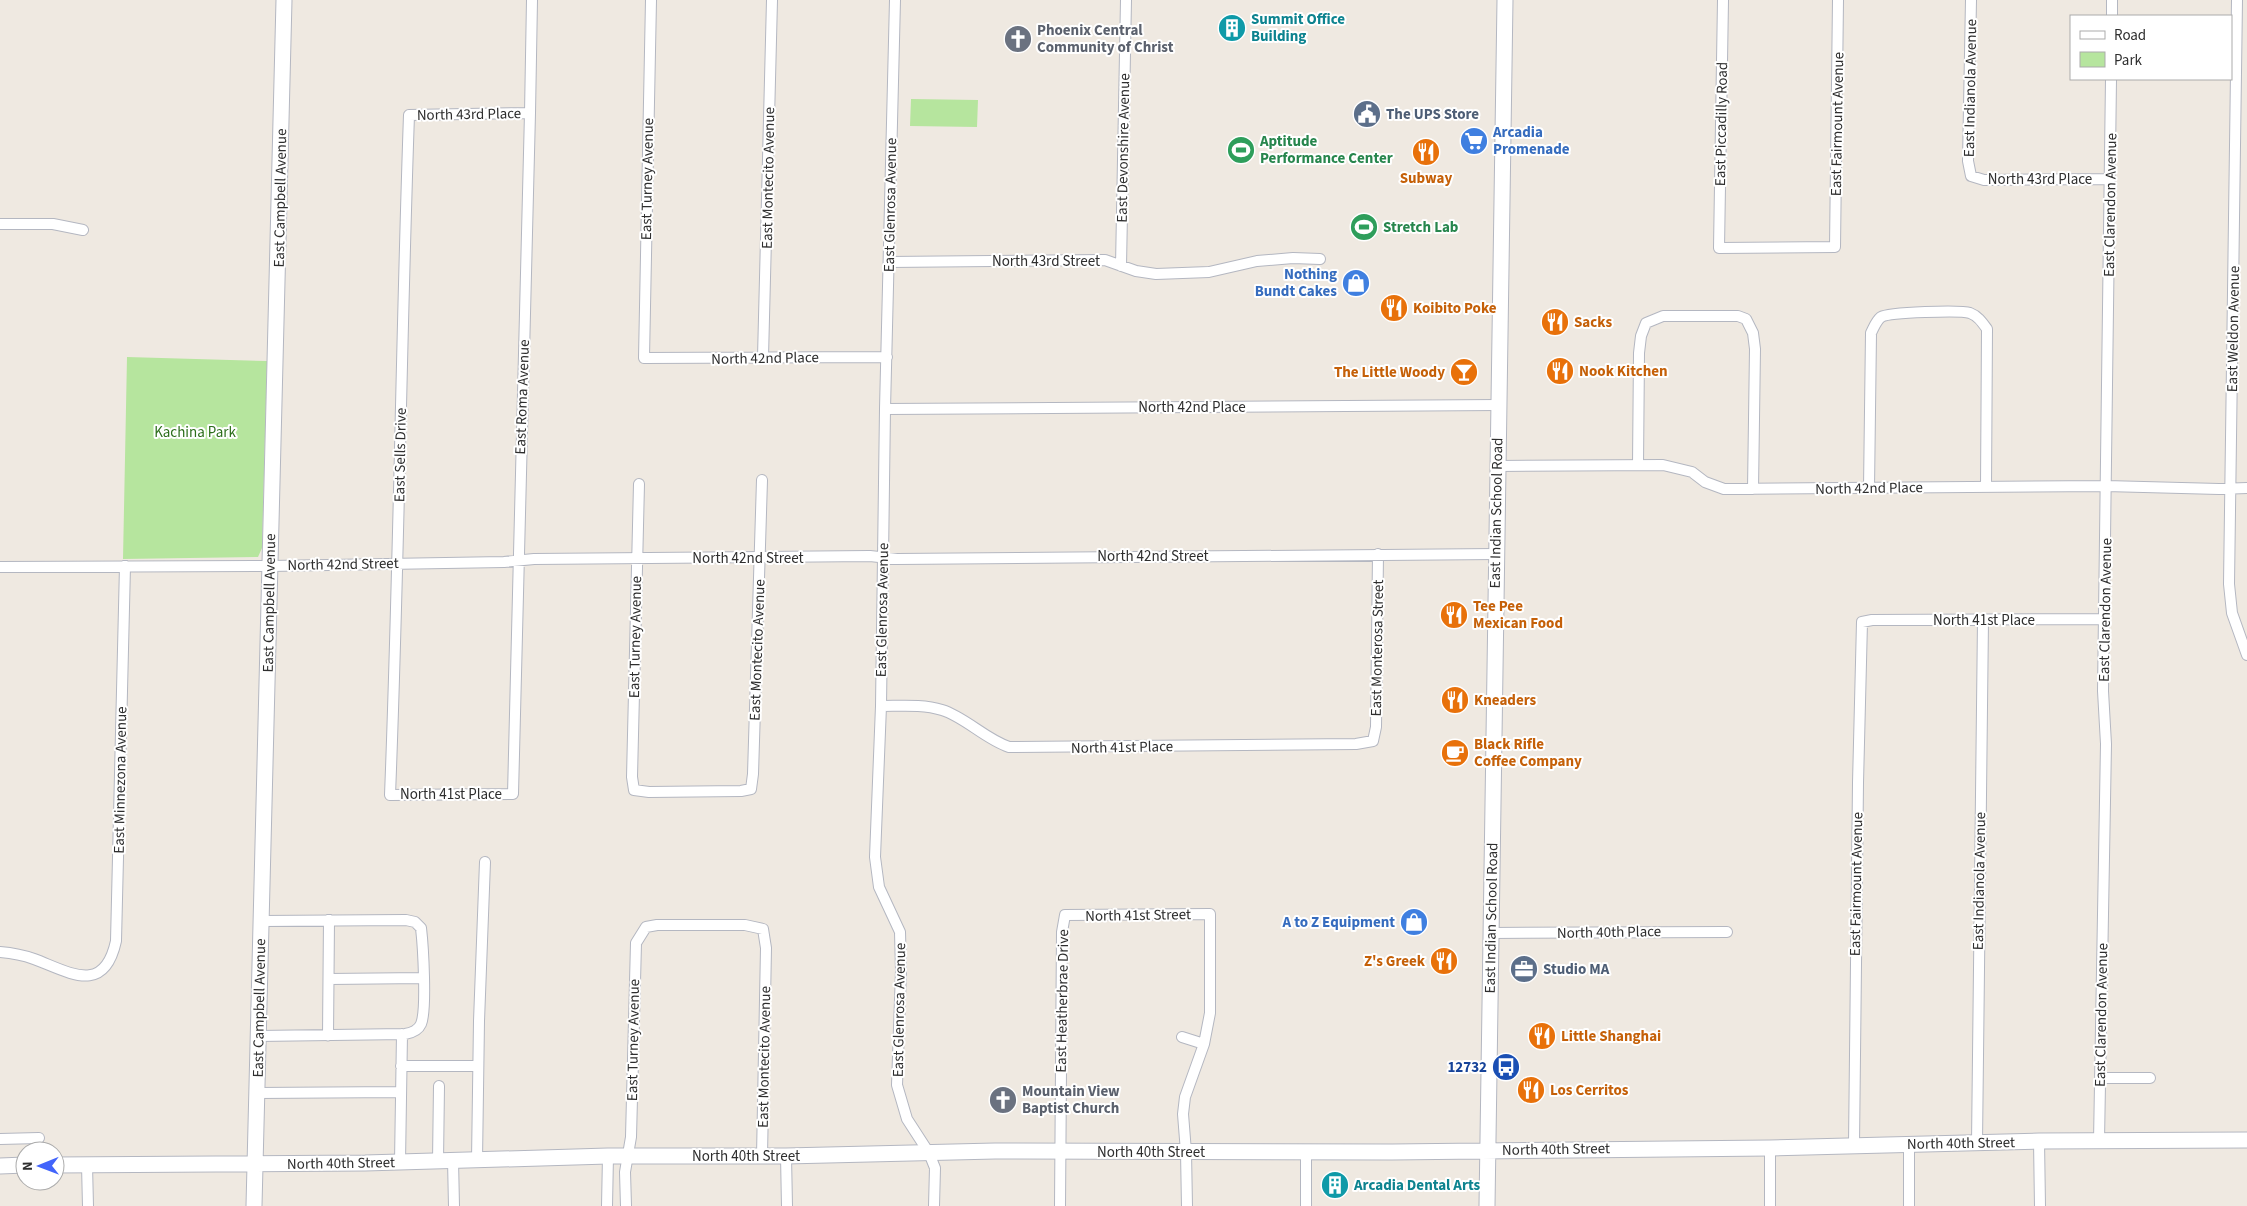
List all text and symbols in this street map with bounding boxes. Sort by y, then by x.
place label: Summit Office Building [1251,9,1345,47]
building icon: Summit Office Building [1217,13,1247,43]
legend [2070,15,2232,80]
street label: East Indianola Avenue [1959,19,1982,157]
place label: Phoenix Central Community of Christ [1037,20,1174,58]
church icon: Phoenix Central Community of Christ [1003,24,1033,54]
text: Road [2114,25,2146,46]
text: Park [2114,50,2143,71]
street label: East Fairmount Avenue [1826,52,1849,196]
street label: East Piccadilly Road [1710,62,1733,186]
street label: East Devonshire Avenue [1112,73,1135,223]
public building icon: The UPS Store [1352,99,1382,129]
street label: North 43rd Place [417,103,521,126]
place label: The UPS Store [1386,104,1479,125]
street label: East Montecito Avenue [757,107,780,249]
street label: East Turney Avenue [636,118,659,240]
place label: Arcadia Promenade [1492,122,1570,160]
supermarket icon: Arcadia Promenade [1459,126,1489,156]
street label: East Campbell Avenue [269,128,292,268]
place label: Aptitude Performance Center [1259,131,1393,169]
street label: East Clarendon Avenue [2099,133,2122,277]
sports icon: Aptitude Performance Center [1226,135,1256,165]
restaurant icon: Subway [1411,137,1441,167]
street label: East Glenrosa Avenue [879,138,902,272]
place label: Subway [1400,168,1452,189]
street label: North 43rd Place [1988,169,2092,190]
sports icon: Stretch Lab [1349,212,1379,242]
place label: Stretch Lab [1383,217,1459,238]
street label: North 43rd Street [992,251,1100,272]
place label: Nothing Bundt Cakes [1255,264,1337,302]
street label: East Weldon Avenue [2222,266,2245,392]
shop icon: Nothing Bundt Cakes [1341,268,1371,298]
restaurant icon: Koibito Poke [1379,293,1409,323]
place label: Koibito Poke [1413,298,1497,319]
restaurant icon: Sacks [1540,307,1570,337]
place label: Sacks [1574,312,1612,333]
street label: East Roma Avenue [510,339,535,455]
street label: North 42nd Place [711,347,819,370]
restaurant icon: Nook Kitchen [1545,356,1575,386]
bar icon: The Little Woody [1449,357,1479,387]
place label: Nook Kitchen [1579,361,1668,382]
place label: The Little Woody [1334,362,1445,383]
street label: North 42nd Place [1138,397,1246,418]
street label: East Sells Drive [389,408,412,502]
park label: Kachina Park [154,422,236,443]
street label: East Indian School Road [1485,437,1508,589]
street label: North 42nd Place [1815,477,1923,500]
street label: East Campbell Avenue [258,533,281,673]
street label: East Clarendon Avenue [2094,538,2117,682]
street label: East Glenrosa Avenue [871,543,894,677]
street label: North 42nd Street [1097,546,1209,567]
street label: North 42nd Street [692,548,804,569]
street label: North 42nd Street [287,553,399,576]
street label: East Turney Avenue [624,576,647,698]
street label: East Montecito Avenue [745,579,770,721]
street label: East Monterosa Street [1366,580,1389,717]
place label: Tee Pee Mexican Food [1473,596,1563,634]
restaurant icon: Tee Pee Mexican Food [1439,600,1469,630]
street label: North 41st Place [1933,610,2035,631]
restaurant icon: Kneaders [1440,685,1470,715]
place label: Kneaders [1474,690,1537,711]
street label: East Minnezona Avenue [109,706,132,854]
place label: Black Rifle Coffee Company [1474,734,1582,772]
street label: North 41st Place [1071,736,1173,759]
cafe icon: Black Rifle Coffee Company [1440,738,1470,768]
street label: North 41st Place [400,784,502,805]
street label: East Fairmount Avenue [1845,812,1868,956]
street label: East Indianola Avenue [1968,812,1991,950]
street label: East Indian School Road [1480,842,1503,994]
street label: North 41st Street [1085,904,1191,927]
shop icon: A to Z Equipment [1399,907,1429,937]
place label: A to Z Equipment [1282,912,1395,933]
street label: North 40th Place [1557,921,1661,944]
street label: East Heatherbrae Drive [1051,929,1074,1073]
street label: East Campbell Avenue [248,938,271,1078]
street label: East Glenrosa Avenue [888,943,911,1077]
street label: East Clarendon Avenue [2090,943,2113,1087]
restaurant icon: Z's Greek [1429,946,1459,976]
place label: Z's Greek [1364,951,1426,972]
office icon: Studio MA [1509,954,1539,984]
place label: Studio MA [1543,959,1610,980]
street label: East Turney Avenue [622,979,645,1101]
street label: East Montecito Avenue [753,986,776,1128]
restaurant icon: Little Shanghai [1527,1021,1557,1051]
place label: Little Shanghai [1561,1026,1661,1047]
bus stop icon: 12732 [1491,1052,1521,1082]
place label: 12732 [1447,1057,1487,1078]
restaurant icon: Los Cerritos [1516,1075,1546,1105]
place label: Los Cerritos [1550,1080,1629,1101]
place label: Mountain View Baptist Church [1022,1081,1120,1119]
church icon: Mountain View Baptist Church [988,1085,1018,1115]
street label: North 40th Street [1907,1132,2015,1155]
street label: North 40th Street [1502,1138,1610,1161]
north arrow [15,1141,65,1191]
street label: North 40th Street [1097,1142,1205,1163]
street label: North 40th Street [692,1146,800,1167]
street label: North 40th Street [287,1152,395,1175]
text: N [18,1161,38,1171]
building icon: Arcadia Dental Arts [1320,1170,1350,1200]
place label: Arcadia Dental Arts [1353,1175,1481,1196]

